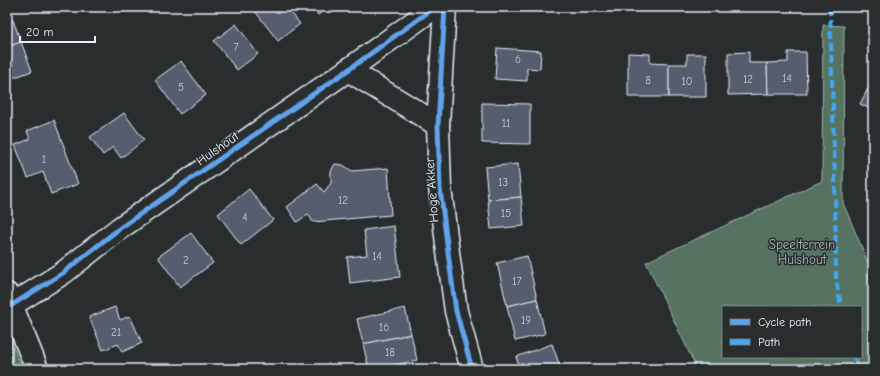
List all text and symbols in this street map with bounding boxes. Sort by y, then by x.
scale bar [20,18,95,44]
text: 20 m [26,25,54,39]
house number: 7 [233,41,239,54]
house number: 6 [515,53,521,66]
house number: 14 [782,72,792,85]
house number: 12 [743,73,753,86]
house number: 8 [645,74,651,87]
house number: 10 [681,75,693,88]
house number: 5 [178,81,184,94]
house number: 11 [502,117,510,130]
street label: Hulshout [193,128,242,168]
house number: 1 [42,153,46,166]
street label: Hoge Akker [422,156,441,223]
house number: 13 [498,176,508,189]
house number: 12 [338,194,348,207]
house number: 15 [501,207,511,220]
house number: 4 [242,211,248,224]
park label: Speelterrein Hulshout [769,237,835,267]
house number: 14 [372,250,382,263]
house number: 2 [183,254,189,267]
house number: 17 [512,275,522,288]
legend [722,306,862,358]
house number: 19 [521,314,531,327]
text: Cycle path [758,315,811,329]
house number: 16 [379,321,389,334]
house number: 21 [111,326,121,339]
text: Path [758,335,780,349]
house number: 18 [385,346,395,359]

